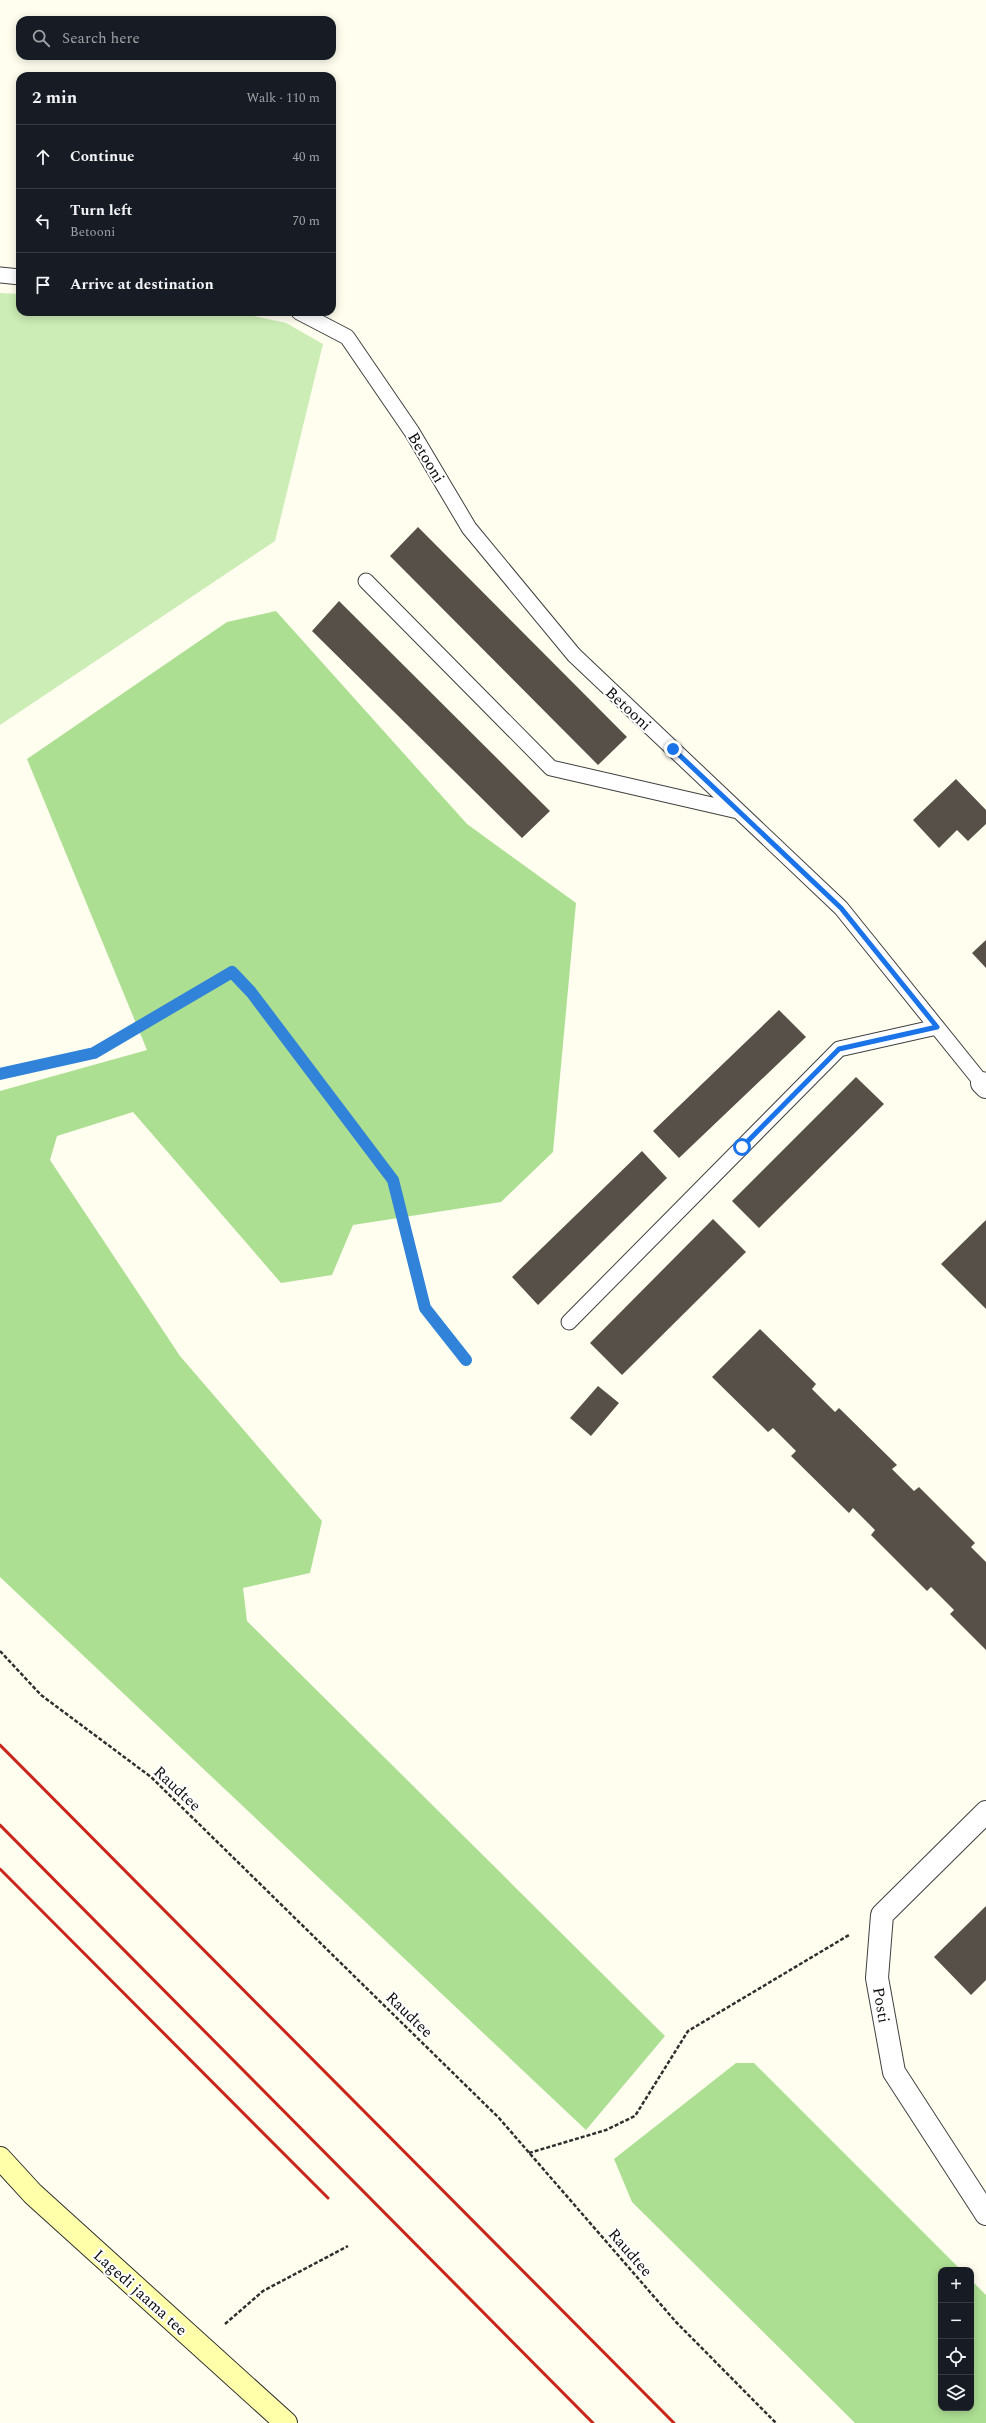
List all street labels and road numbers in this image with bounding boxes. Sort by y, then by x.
street label: Betooni [402,427,451,488]
street label: Betooni [600,681,657,737]
street label: Raudtee [148,1760,207,1817]
street label: Posti [866,1985,896,2025]
street label: Raudtee [380,1986,438,2043]
street label: Raudtee [602,2223,658,2282]
street label: Lagedi jaama tee [88,2244,193,2342]

